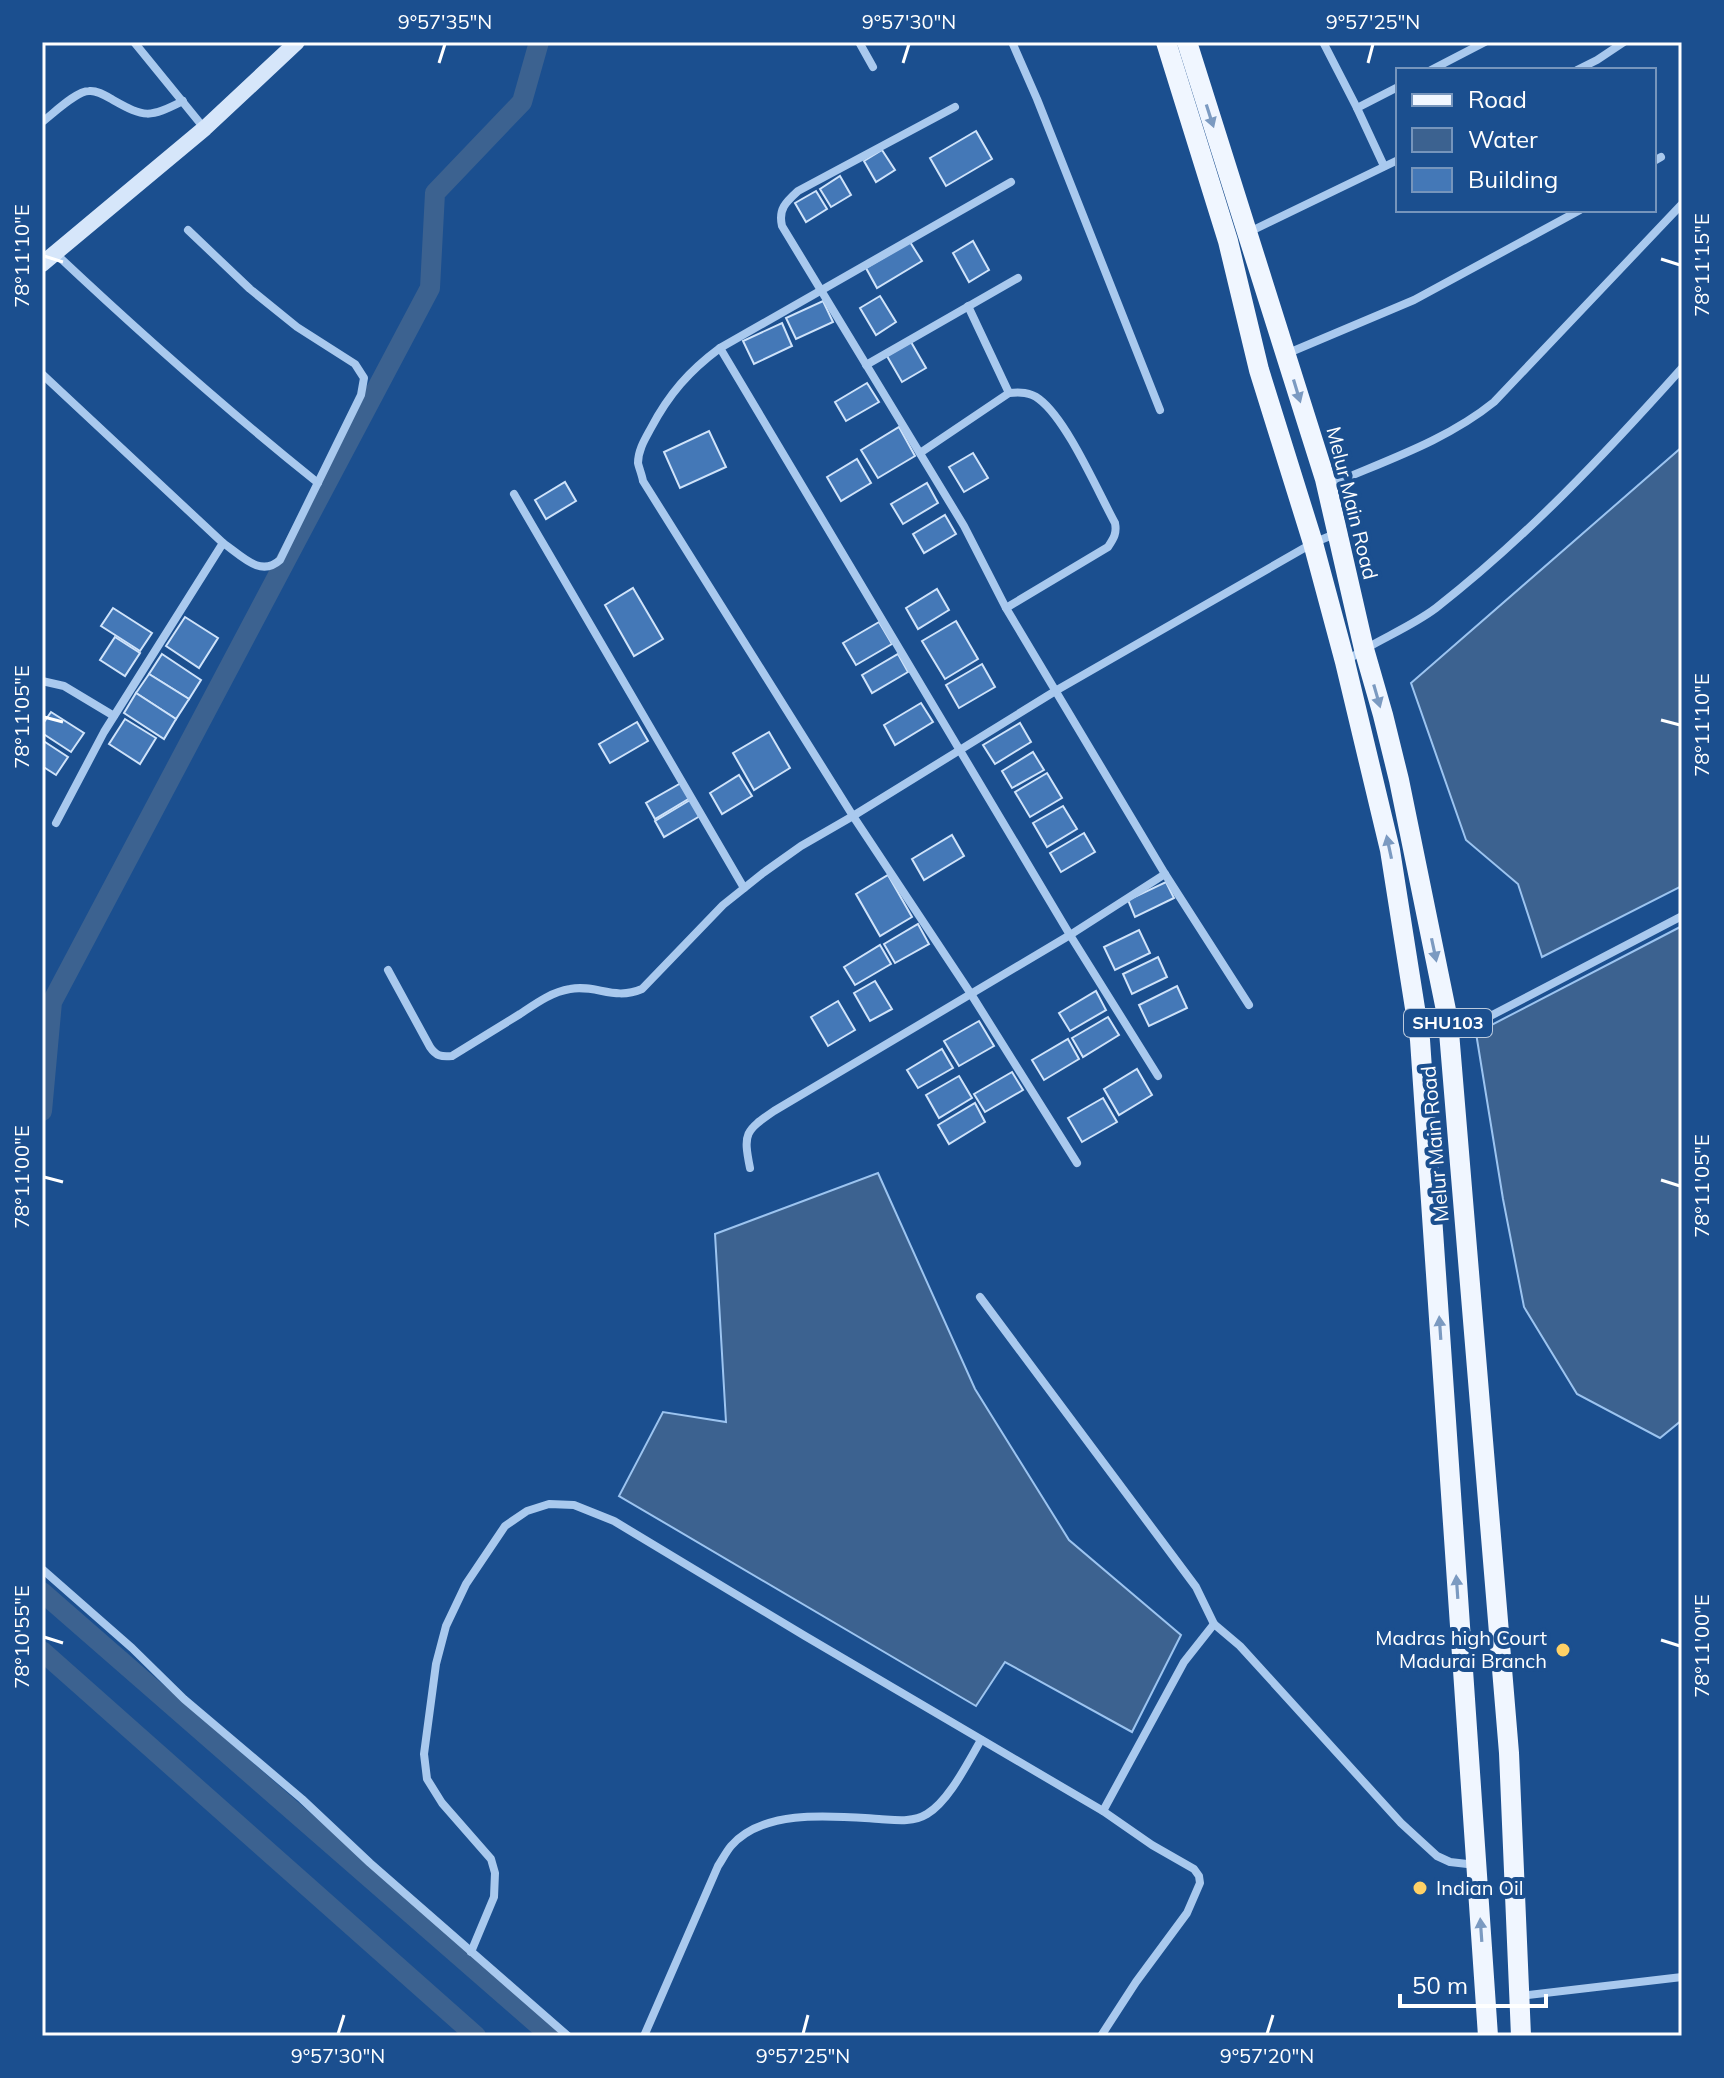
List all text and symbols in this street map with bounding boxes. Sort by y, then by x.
text: 9°57'35"N [398,9,492,34]
text: 9°57'30"N [862,9,956,34]
text: 9°57'25"N [1326,9,1420,34]
legend [1396,68,1656,212]
text: Road [1468,84,1527,114]
one-way arrow [1205,105,1217,129]
text: Water [1468,124,1538,154]
text: Building [1468,164,1558,194]
text: 78°11'10"E [9,204,34,308]
text: 78°11'15"E [1689,213,1714,317]
one-way arrow [1291,379,1304,403]
street label: Melur Main Road [1321,424,1384,582]
text: 78°11'05"E [9,665,34,769]
text: 78°11'10"E [1689,673,1714,777]
one-way arrow [1372,684,1384,709]
one-way arrow [1382,834,1395,859]
one-way arrow [1428,938,1441,963]
road number: SHU103 [1404,1009,1492,1037]
street label: Melur Main Road [1415,1065,1454,1223]
text: 78°11'00"E [9,1125,34,1229]
text: 78°11'05"E [1689,1134,1714,1238]
one-way arrow [1433,1315,1446,1340]
one-way arrow [1450,1574,1463,1599]
text: 78°10'55"E [9,1585,34,1689]
text: 78°11'00"E [1689,1594,1714,1698]
place label: Madras high Court Madurai Branch [1375,1625,1547,1673]
marker: Madras high Court Madurai Branch [1554,1641,1572,1659]
place label: Indian Oil [1436,1875,1524,1900]
marker: Indian Oil [1411,1879,1429,1897]
one-way arrow [1474,1917,1487,1942]
scale bar [1400,1958,1546,2008]
text: 50 m [1412,1970,1468,2000]
text: 9°57'30"N [291,2043,385,2068]
text: 9°57'25"N [756,2043,850,2068]
text: 9°57'20"N [1220,2043,1314,2068]

